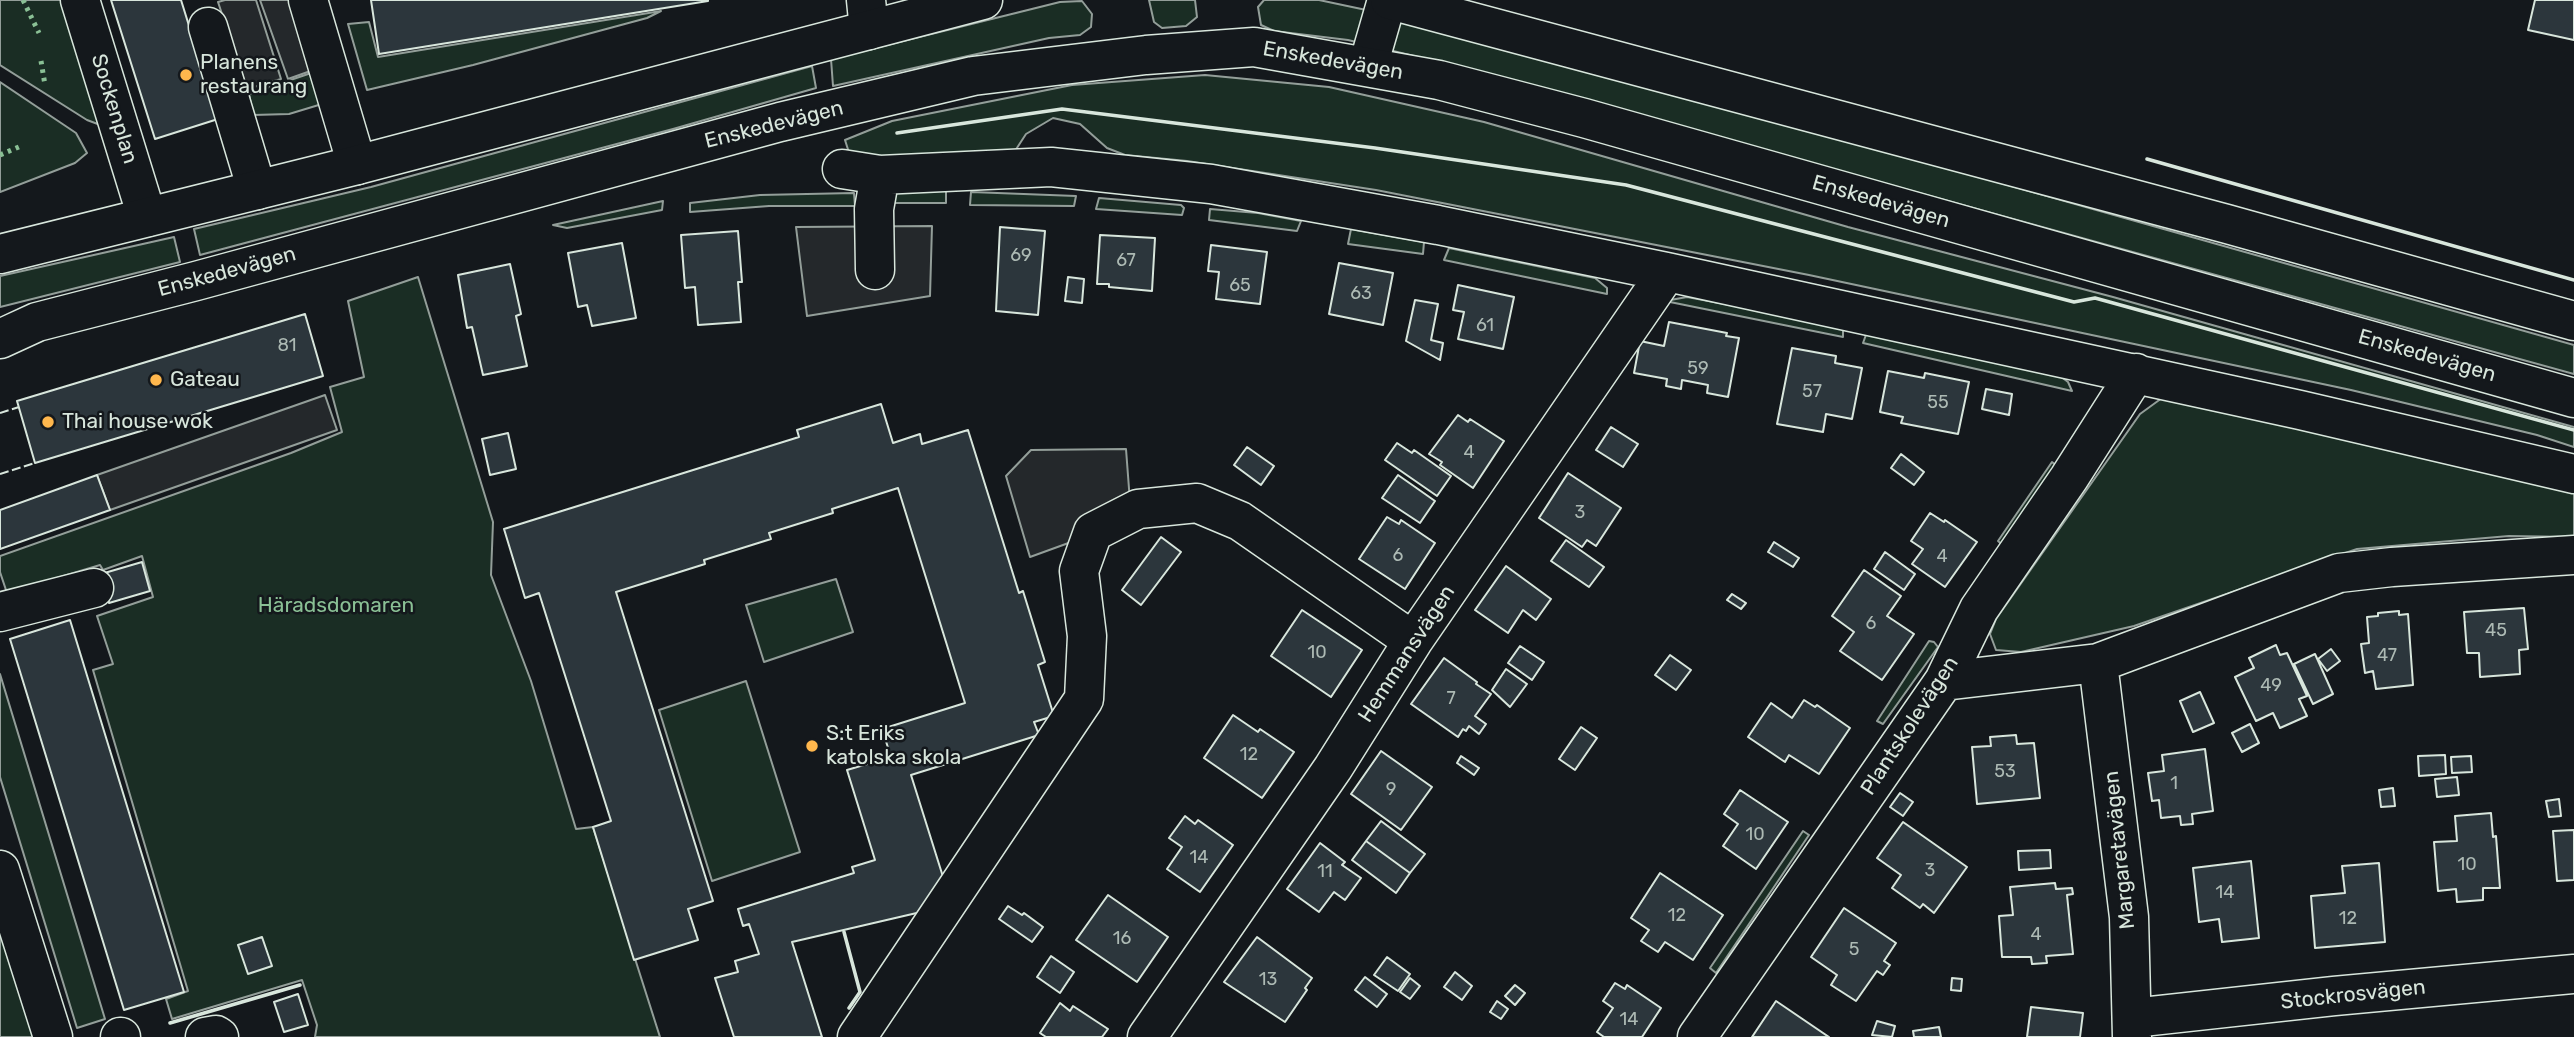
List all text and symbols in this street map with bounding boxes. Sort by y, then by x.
street label: Enskedevägen [1261,36,1405,86]
place label: Planens restaurang [200,50,307,100]
street label: Sockenplan [85,51,143,167]
marker: Planens restaurang [178,67,194,83]
street label: Enskedevägen [702,96,846,154]
street label: Enskedevägen [1809,170,1953,234]
street label: Enskedevägen [155,241,299,303]
house number: 69 [1010,245,1032,267]
house number: 67 [1116,250,1136,272]
house number: 65 [1229,275,1251,297]
house number: 63 [1350,283,1372,305]
house number: 61 [1476,315,1494,337]
street label: Enskedevägen [2355,324,2499,388]
house number: 81 [277,335,297,357]
house number: 59 [1687,358,1709,380]
place label: Gateau [170,367,240,393]
marker: Gateau [148,372,164,388]
house number: 57 [1802,381,1822,403]
house number: 55 [1927,392,1949,414]
place label: Thai house wok [62,409,213,435]
marker: Thai house wok [40,414,56,430]
house number: 4 [1463,442,1475,464]
house number: 3 [1575,502,1585,524]
house number: 6 [1393,545,1403,567]
house number: 4 [1936,546,1948,568]
street label: Hemmansvägen [1353,581,1461,727]
park label: Häradsdomaren [258,593,414,619]
house number: 6 [1866,613,1876,635]
house number: 45 [2485,620,2507,642]
house number: 10 [1307,642,1327,664]
house number: 47 [2377,645,2397,667]
street label: Plantskolevägen [1856,652,1964,800]
house number: 49 [2260,675,2282,697]
house number: 7 [1446,688,1456,710]
place label: S:t Eriks katolska skola [826,721,961,771]
marker: S:t Eriks katolska skola [804,738,820,754]
house number: 12 [1240,744,1258,766]
house number: 53 [1994,761,2016,783]
street label: Margaretavägen [2099,770,2141,930]
house number: 1 [2170,773,2178,795]
house number: 9 [1386,779,1396,801]
house number: 10 [1745,824,1765,846]
house number: 14 [1190,847,1208,869]
house number: 10 [2457,854,2477,876]
house number: 3 [1925,860,1935,882]
house number: 11 [1317,861,1333,883]
house number: 14 [2216,882,2234,904]
house number: 12 [1668,905,1686,927]
house number: 12 [2339,908,2357,930]
house number: 4 [2030,924,2042,946]
house number: 16 [1113,928,1131,950]
house number: 5 [1849,939,1859,961]
house number: 13 [1259,969,1277,991]
street label: Stockrosvägen [2279,975,2427,1015]
house number: 14 [1620,1009,1638,1031]

